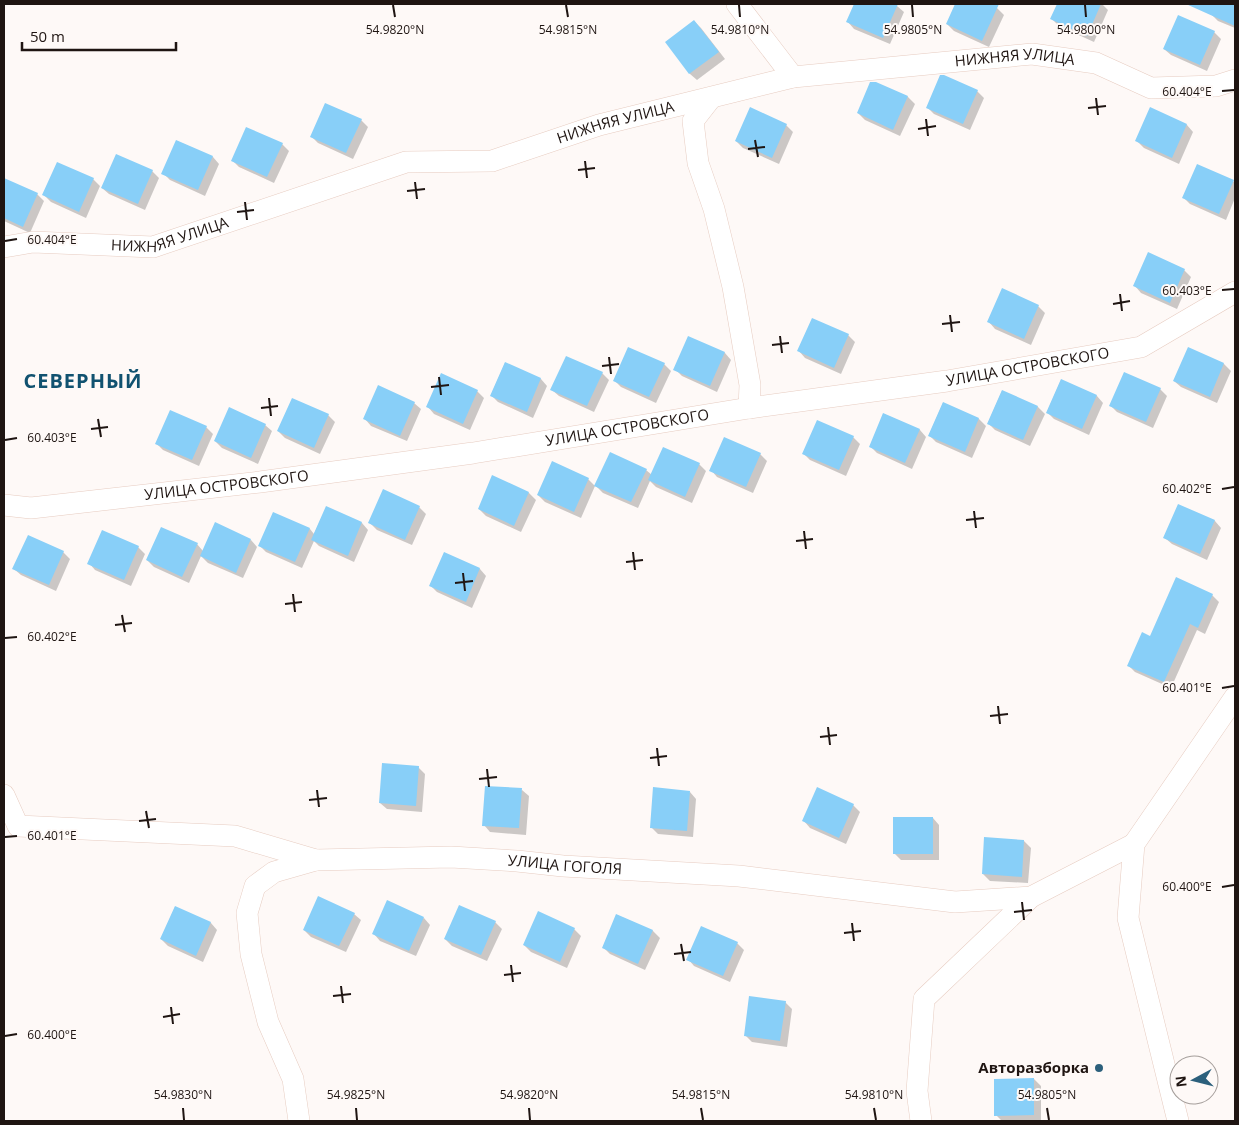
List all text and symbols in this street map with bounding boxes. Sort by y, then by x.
scale bar [22,20,176,52]
text: 54.9820°N [366,21,424,38]
text: 54.9815°N [539,21,597,38]
text: 54.9810°N [711,21,769,38]
text: 54.9805°N [884,21,942,38]
text: 54.9800°N [1057,21,1115,38]
text: 50 m [30,26,65,46]
street label: НИЖНЯЯ УЛИЦА [954,43,1077,70]
text: 60.404°E [1162,83,1212,100]
street label: НИЖНЯЯ УЛИЦА [554,96,676,147]
street label: НИЖНЯЯ УЛИЦА [111,211,231,256]
text: 60.404°E [27,231,77,248]
text: 60.403°E [1162,282,1212,299]
street label: УЛИЦА ОСТРОВСКОГО [944,342,1111,390]
district label: СЕВЕРНЫЙ [23,367,143,394]
street label: УЛИЦА ОСТРОВСКОГО [544,404,710,450]
text: 60.403°E [27,429,77,446]
street label: УЛИЦА ОСТРОВСКОГО [143,464,310,504]
text: 60.402°E [1162,480,1212,497]
text: 60.402°E [27,628,77,645]
text: 60.401°E [1162,679,1212,696]
text: 60.401°E [27,827,77,844]
street label: УЛИЦА ГОГОЛЯ [507,849,623,878]
text: 60.400°E [1162,878,1212,895]
text: 60.400°E [27,1026,77,1043]
north arrow [1169,1055,1219,1105]
place label: Авторазборка [978,1057,1089,1077]
marker: Авторазборка [1093,1062,1105,1074]
text: N [1170,1075,1191,1088]
text: 54.9830°N [154,1086,212,1103]
text: 54.9825°N [327,1086,385,1103]
text: 54.9820°N [500,1086,558,1103]
text: 54.9815°N [672,1086,730,1103]
text: 54.9810°N [845,1086,903,1103]
text: 54.9805°N [1018,1086,1076,1103]

